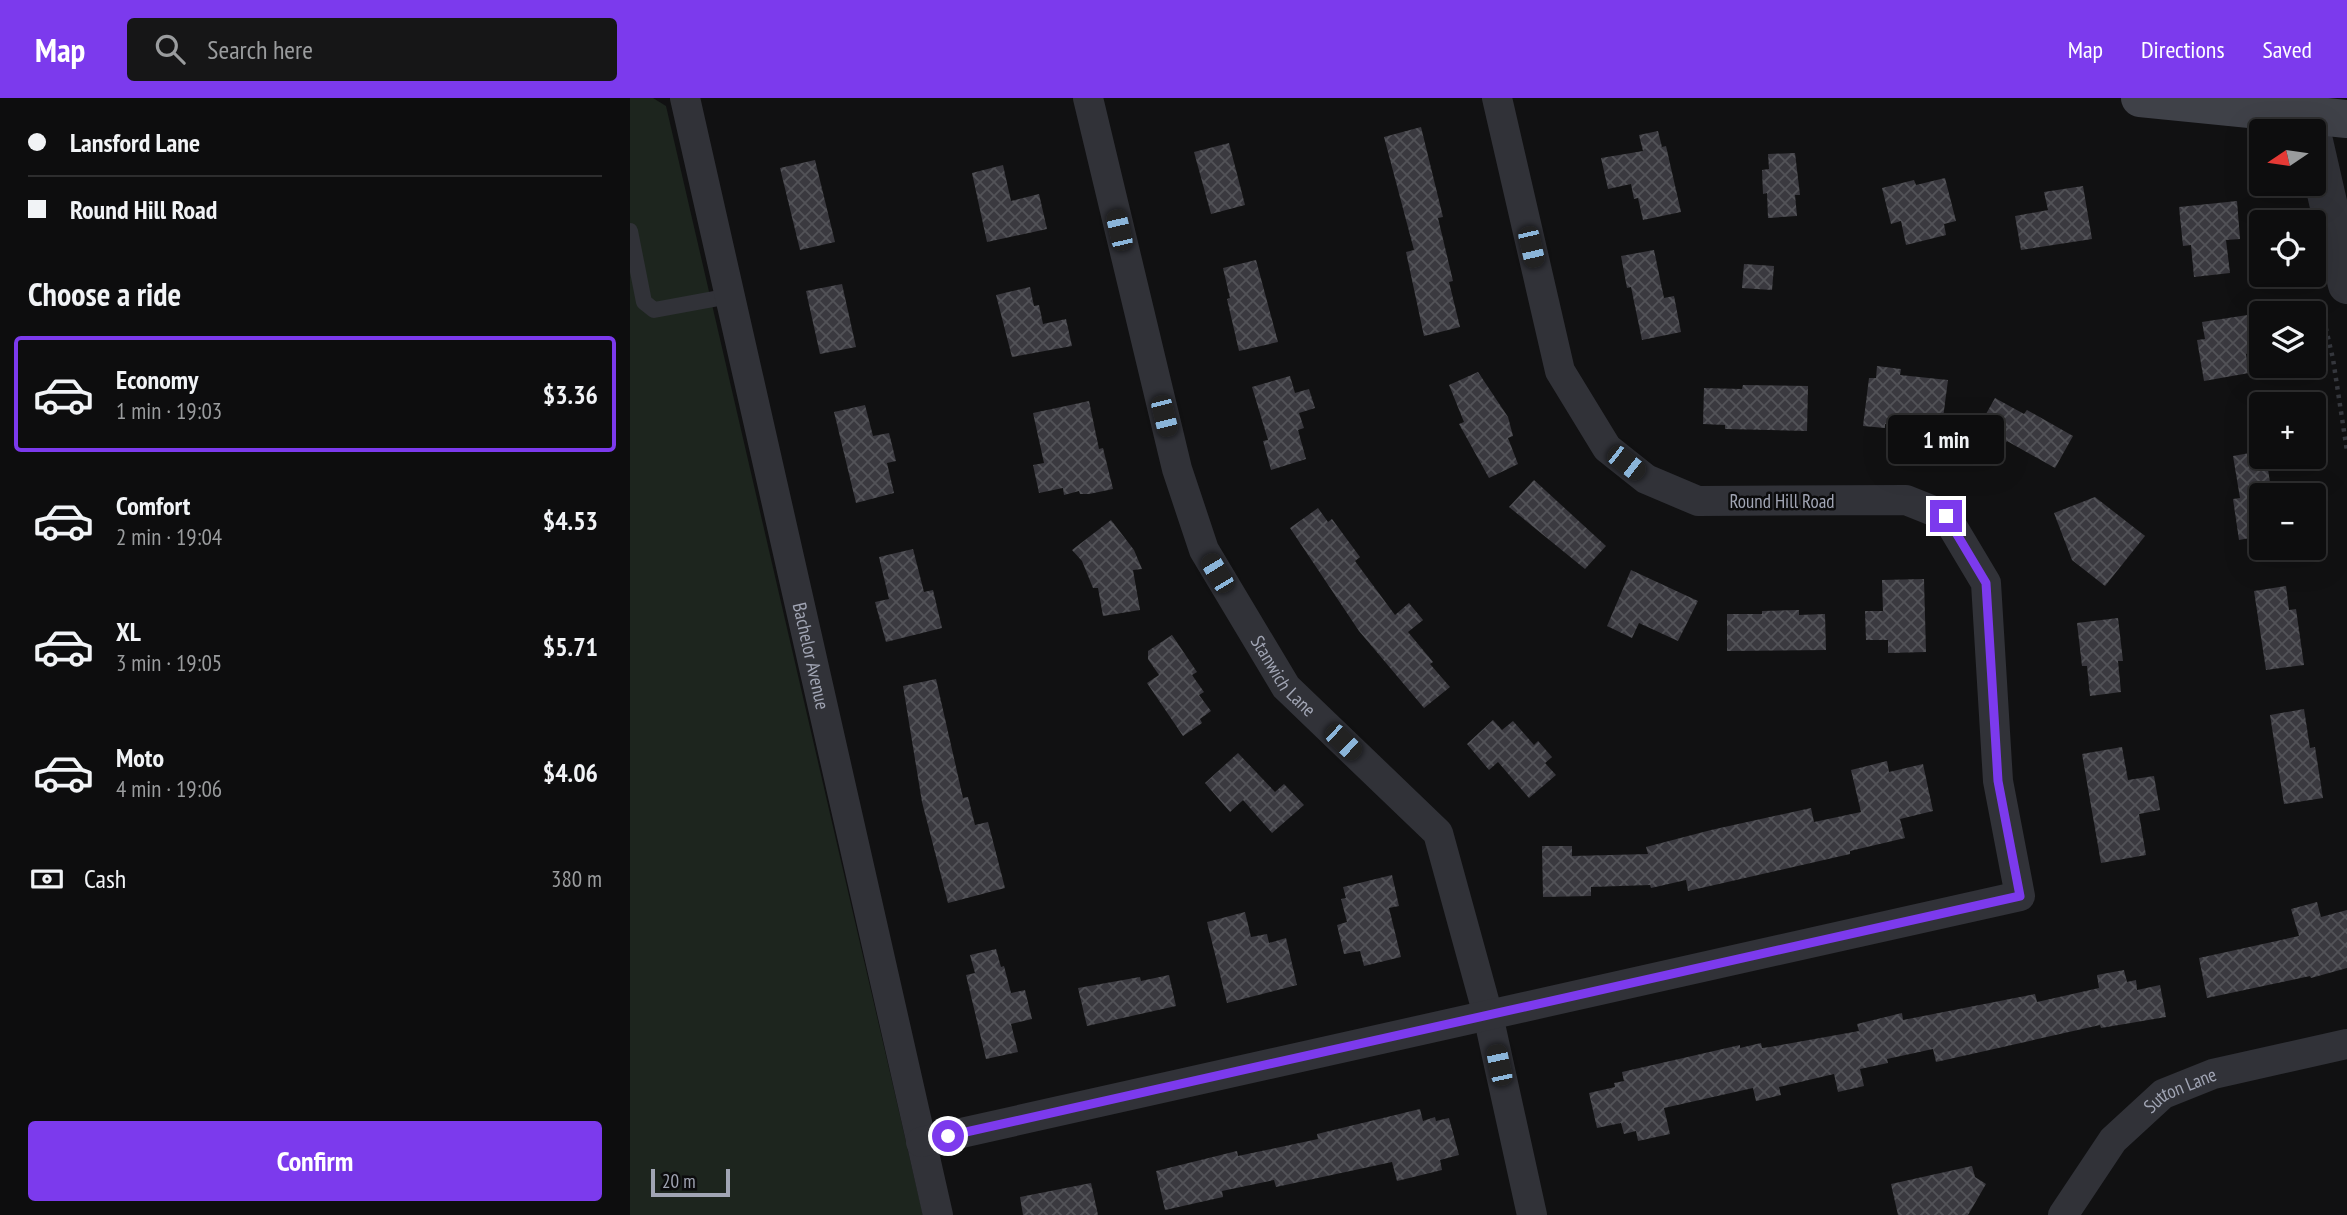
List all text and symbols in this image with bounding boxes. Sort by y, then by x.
search box [127,18,617,81]
text: Map [35,28,85,71]
icon: search [151,30,189,68]
text: Search here [207,33,313,66]
text: Map [2068,34,2103,65]
text: Directions [2141,34,2225,65]
text: Saved [2263,34,2312,65]
north arrow [2249,119,2326,196]
map controls [2249,119,2326,560]
text: Lansford Lane [70,126,200,159]
text: Round Hill Road [70,193,217,226]
car [1105,207,1134,253]
button: locate [2249,210,2326,287]
car [1517,224,1546,270]
text: Choose a ride [28,273,181,315]
button: layers [2249,301,2326,378]
icon: car [32,363,95,426]
text: Economy [116,363,198,396]
text: $3.36 [543,378,598,411]
button: + [2249,392,2326,469]
car [1149,393,1180,439]
text: 1 min · 19:03 [116,396,222,425]
callout: 1 min [1888,414,2004,464]
text: 1 min [1923,425,1969,454]
car [1603,442,1650,484]
button: − [2249,483,2326,560]
icon: car [32,489,95,552]
text: Comfort [116,489,190,522]
street label: Round Hill Road [1729,489,1835,513]
route end [1930,500,1962,532]
text: $4.53 [543,504,598,537]
text: 2 min · 19:04 [116,522,222,551]
car [1198,550,1237,596]
street label: Bachelor Avenue [788,600,835,712]
icon: car [32,615,95,678]
text: XL [116,615,141,648]
text: $5.71 [543,630,598,663]
street label: Stanwich Lane [1246,631,1321,721]
text: 3 min · 19:05 [116,648,222,677]
car [1321,720,1366,764]
icon: car [32,741,95,804]
text: Moto [116,741,164,774]
text: $4.06 [543,756,598,789]
text: 4 min · 19:06 [116,774,222,803]
icon: cash [28,860,66,898]
text: Cash [84,862,126,895]
text: 380 m [551,864,602,893]
car [1485,1042,1514,1088]
street label: Sutton Lane [2138,1062,2220,1118]
route start [932,1120,964,1152]
button: Confirm [28,1121,602,1201]
scale bar [651,1166,730,1198]
text: 20 m [662,1169,696,1193]

